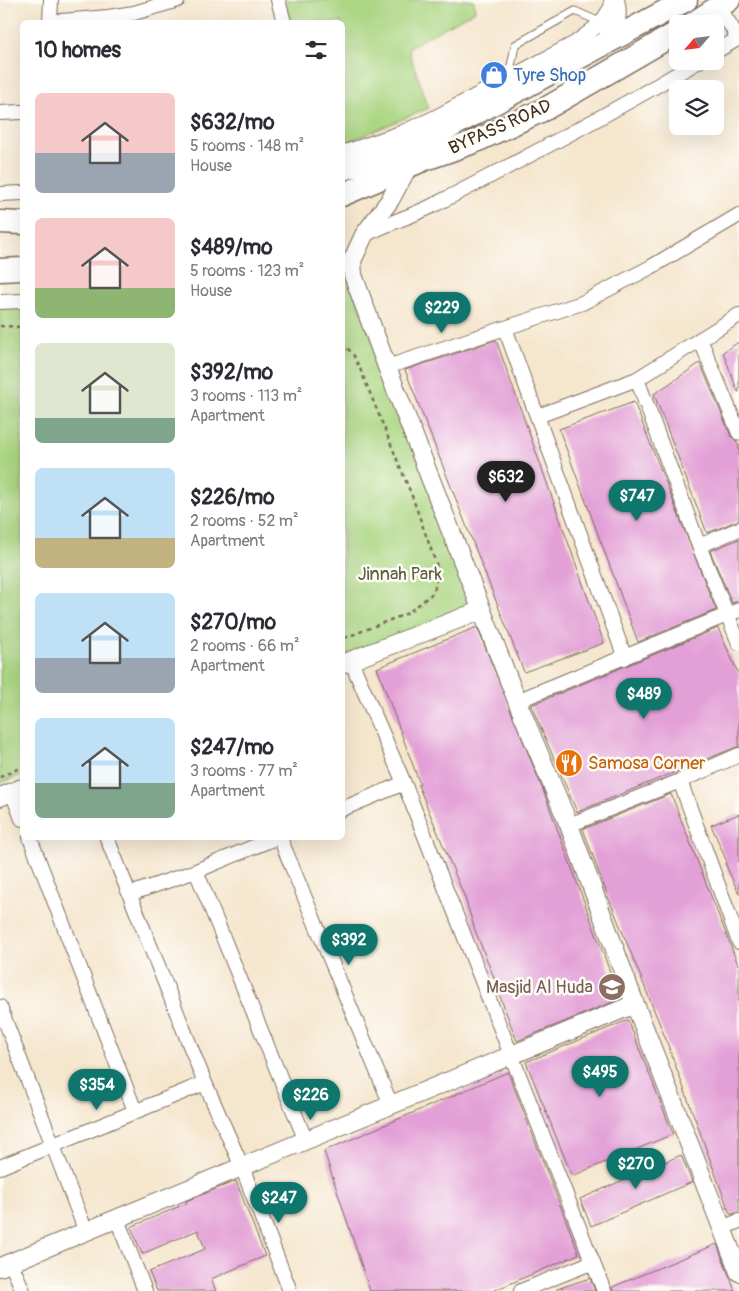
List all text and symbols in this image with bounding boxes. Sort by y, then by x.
north arrow [669,15,724,70]
map controls [669,15,724,135]
icon: filters [302,36,330,64]
text: 10 homes [35,37,121,64]
shop icon: Tyre Shop [479,60,509,90]
place label: Tyre Shop [513,64,586,87]
button: layers [669,80,724,135]
street label: BYPASS ROAD [445,94,555,160]
text: $632/mo [190,109,275,136]
icon: home [75,113,135,173]
text: 5 rooms · 148 m² [190,136,304,156]
text: House [190,156,232,176]
text: $489/mo [190,234,272,261]
icon: home [75,238,135,298]
text: 5 rooms · 123 m² [190,261,304,281]
text: House [190,281,232,301]
pin: $229 [412,292,472,334]
text: $229 [425,298,459,318]
text: $392/mo [190,359,273,386]
icon: home [75,363,135,423]
text: 3 rooms · 113 m² [190,386,302,406]
text: Apartment [190,406,265,426]
pin: $632 [476,460,536,503]
text: $632 [488,467,524,487]
pin: $747 [607,480,667,522]
text: $226/mo [190,484,275,511]
text: $747 [620,486,654,506]
icon: home [75,488,135,548]
text: 2 rooms · 52 m² [190,511,299,531]
text: Apartment [190,531,265,551]
park label: Jinnah Park [358,563,443,586]
text: $270/mo [190,609,276,636]
icon: home [75,613,135,673]
text: 2 rooms · 66 m² [190,636,300,656]
text: Apartment [190,656,265,676]
pin: $489 [614,678,674,720]
text: $489 [627,684,661,704]
text: $247/mo [190,734,274,761]
icon: home [75,738,135,798]
restaurant icon: Samosa Corner [554,748,584,778]
place label: Samosa Corner [588,752,706,775]
text: 3 rooms · 77 m² [190,761,298,781]
text: Apartment [190,781,265,801]
pin: $392 [319,924,379,966]
text: $392 [332,930,366,950]
school or university icon: Masjid Al Huda [597,972,627,1002]
place label: Masjid Al Huda [486,976,593,999]
pin: $495 [570,1056,630,1098]
text: $495 [583,1062,617,1082]
pin: $354 [67,1068,127,1111]
text: $354 [79,1075,115,1095]
pin: $226 [281,1078,341,1121]
text: $226 [293,1085,329,1105]
pin: $270 [606,1148,666,1190]
text: $270 [617,1154,655,1174]
pin: $247 [249,1182,309,1224]
text: $247 [261,1188,297,1208]

